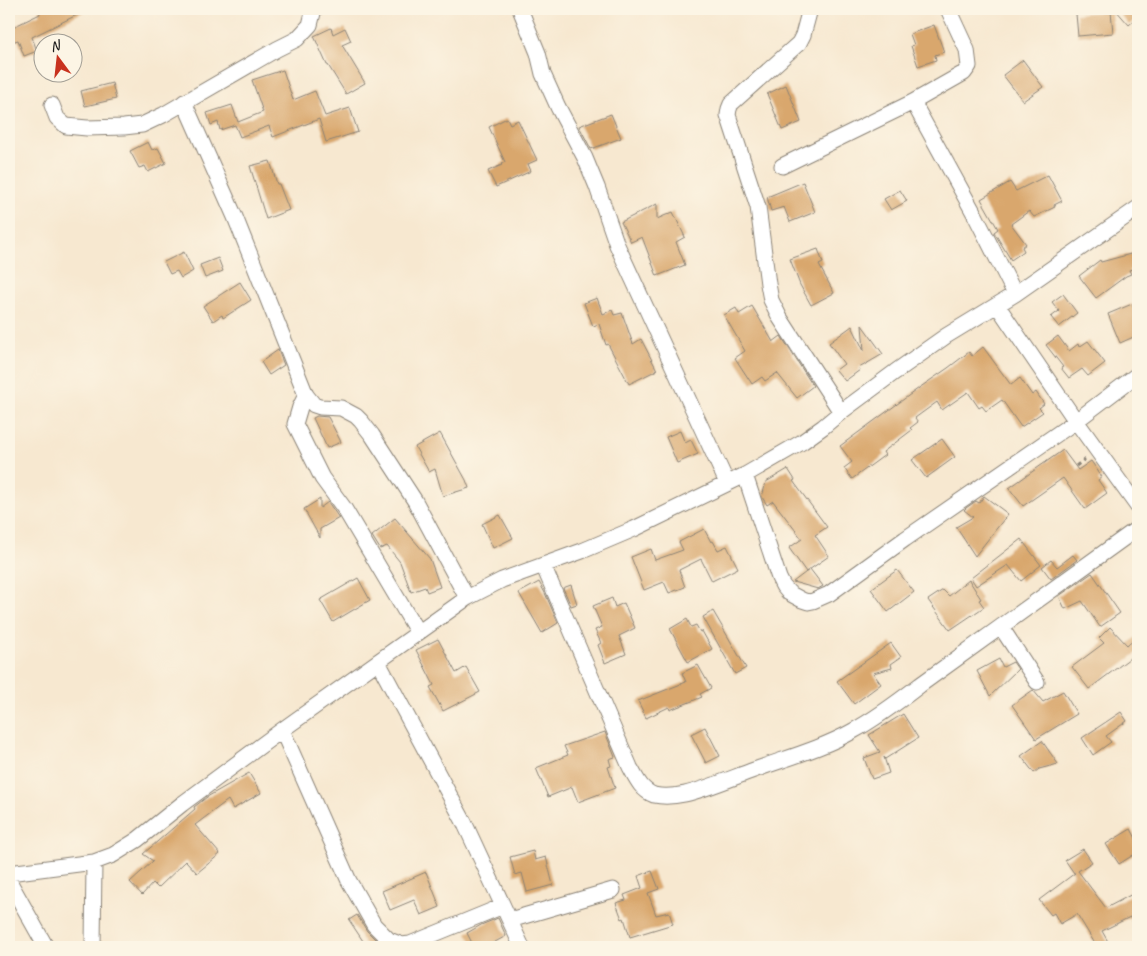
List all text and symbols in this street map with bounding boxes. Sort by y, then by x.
north arrow [32,32,82,82]
text: N [48,36,63,55]

